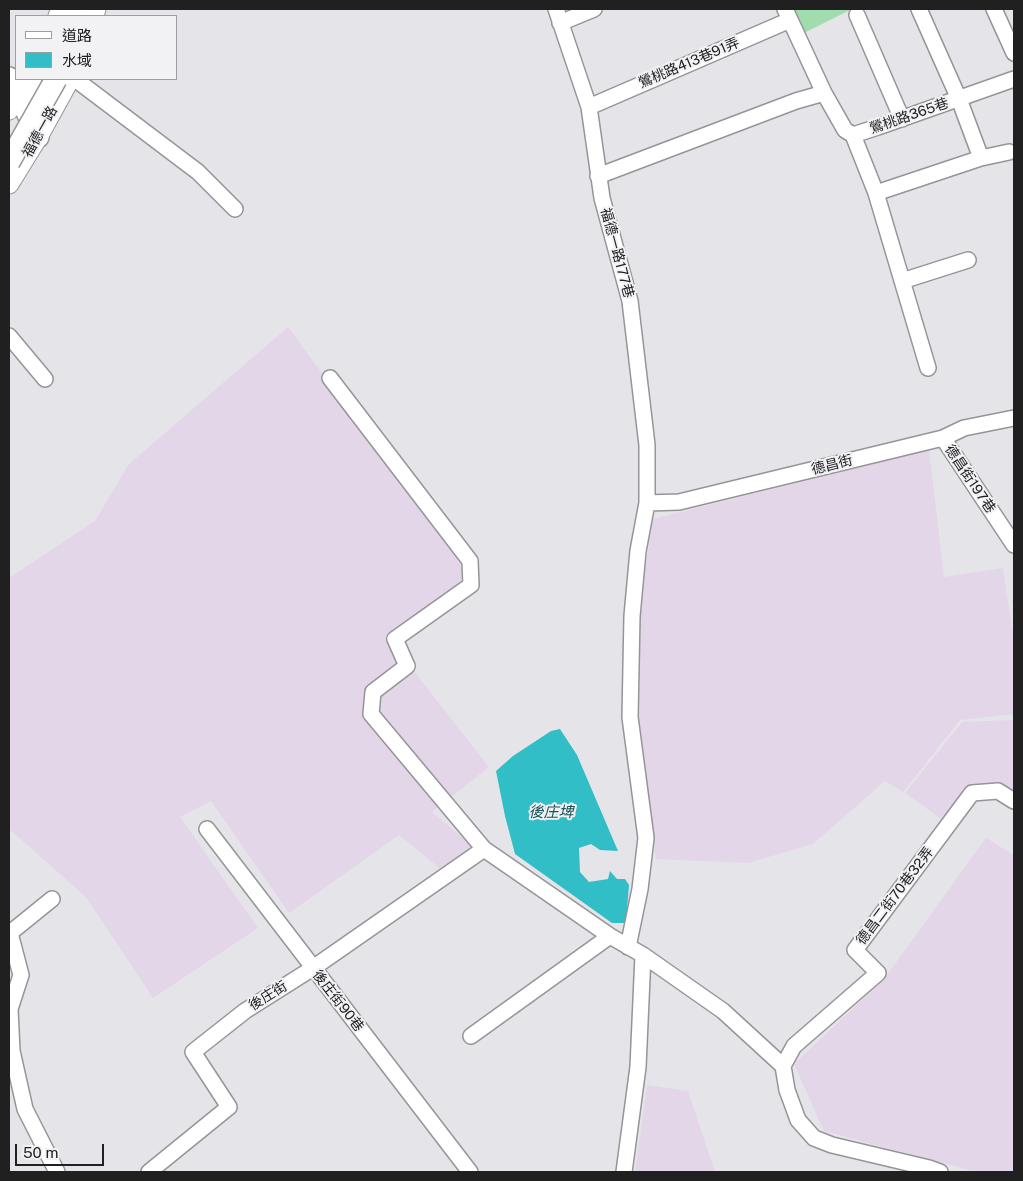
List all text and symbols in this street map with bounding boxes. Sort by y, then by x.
legend [15,15,178,80]
text: 道路 [62,27,92,44]
street label: 鶯桃路413巷91弄 [636,34,742,92]
text: 水域 [62,52,92,69]
street label: 鶯桃路365巷 [867,95,951,137]
street label: 福德一路 [19,103,61,161]
street label: 福德一路177巷 [597,206,637,300]
street label: 德昌街197巷 [941,442,999,516]
street label: 德昌街 [810,452,854,478]
water label: 後庄埤 [529,803,573,821]
street label: 德昌二街70巷32弄 [853,844,937,948]
street label: 後庄街90巷 [309,967,367,1035]
street label: 後庄街 [246,978,290,1014]
scale bar [18,1134,106,1166]
text: 50 m [23,1144,58,1161]

